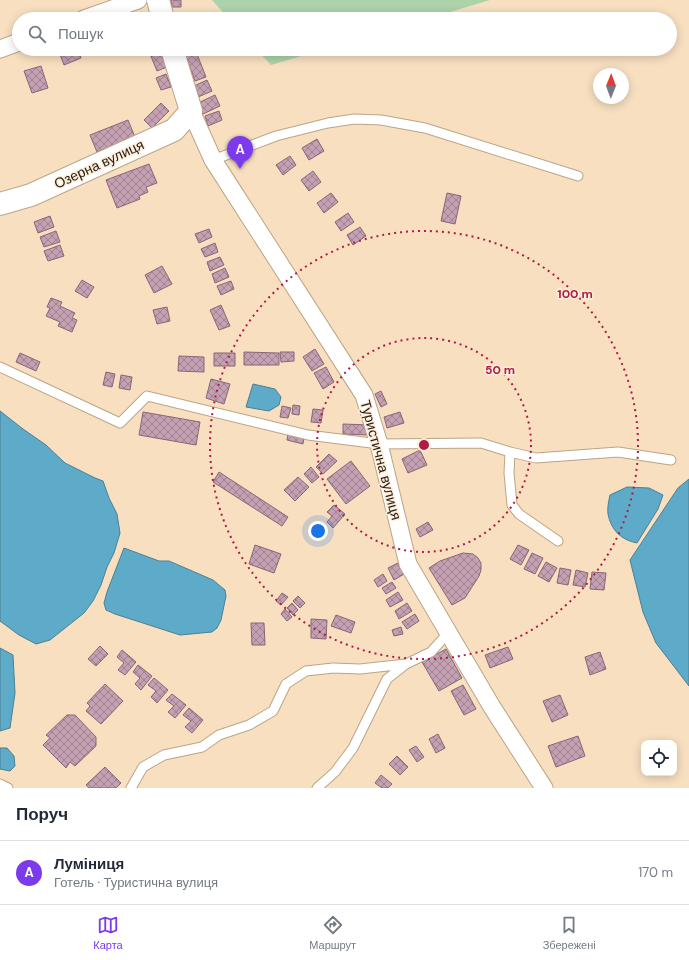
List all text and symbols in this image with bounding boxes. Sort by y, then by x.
search box [12,12,677,56]
icon: search [26,23,48,45]
text: Пошук [58,24,103,44]
north arrow [593,68,629,104]
street label: Озерна вулиця [51,135,147,193]
pin: A [227,136,253,169]
text: 100 m [557,286,593,302]
text: 50 m [485,362,515,378]
street label: Туристична вулиця [356,398,406,522]
centre of rings [417,438,431,452]
your location [308,521,328,541]
map controls [641,740,677,776]
button: locate [641,740,677,776]
text: Поруч [16,803,68,825]
text: Луміниця [54,854,124,874]
text: A [24,864,34,881]
text: 170 m [638,864,673,881]
text: Готель · Туристична вулиця [54,874,218,891]
tab: Карта [93,914,123,952]
tab: Маршрут [309,914,356,952]
tab: Збережені [543,914,596,952]

